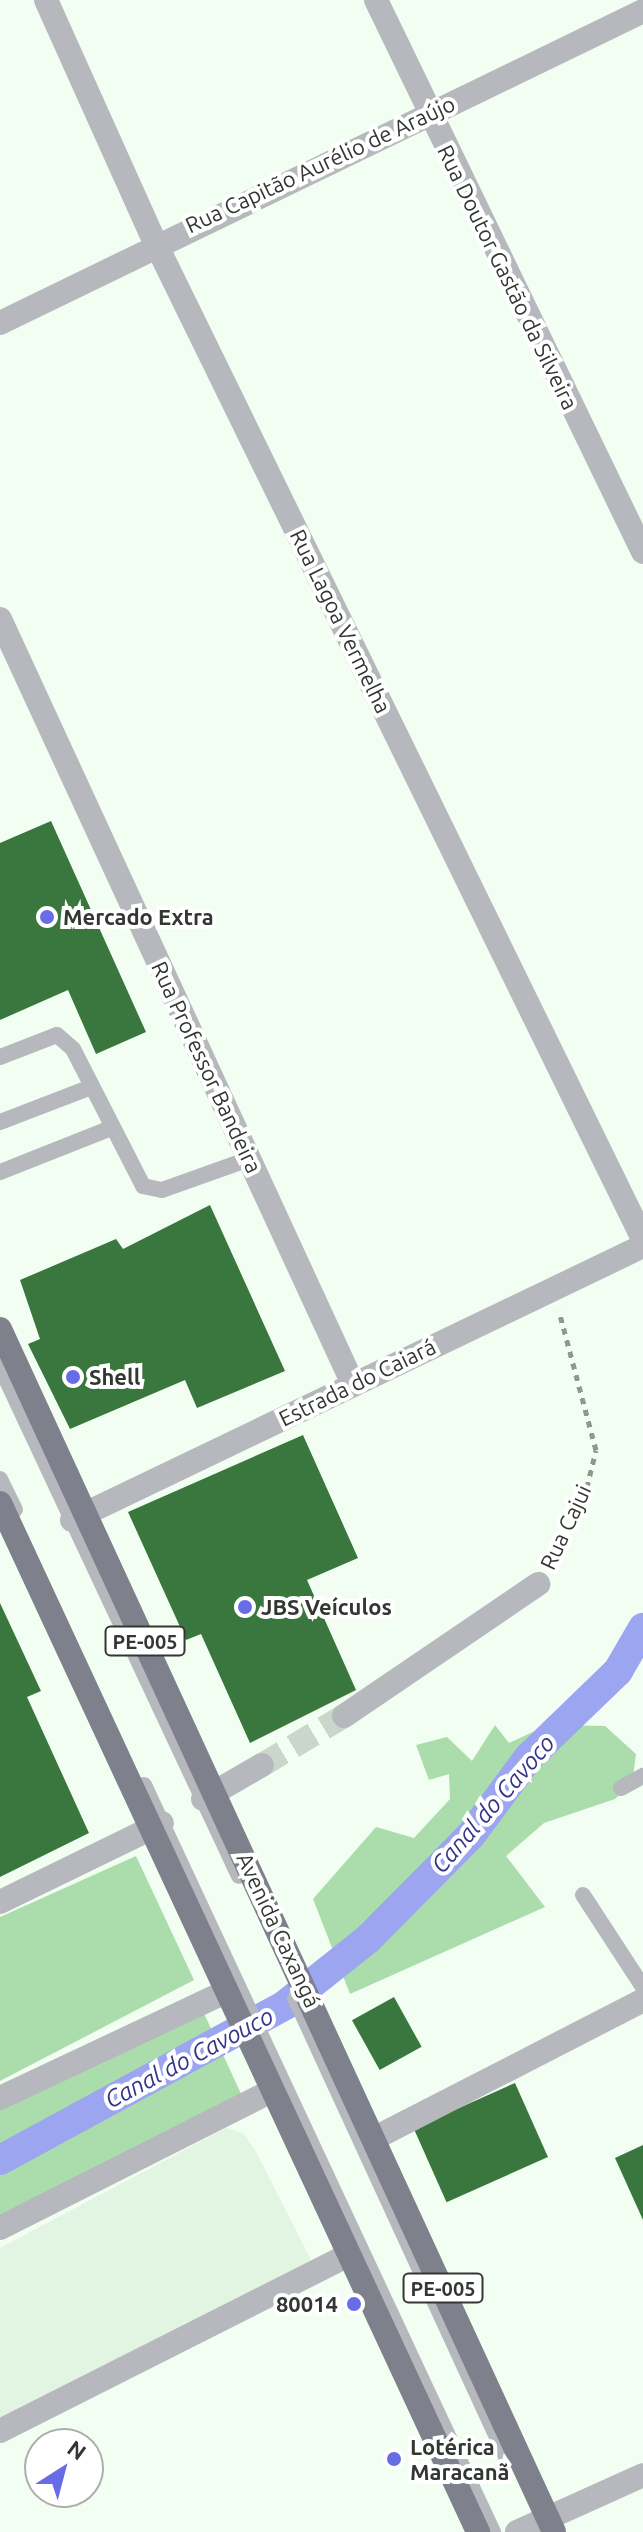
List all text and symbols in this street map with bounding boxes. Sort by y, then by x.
street label: Rua Capitão Aurélio de Araújo [181,90,459,238]
street label: Rua Doutor Gastão da Silveira [432,140,584,414]
street label: Rua Lagoa Vermelha [285,525,397,717]
place label: Mercado Extra [63,904,214,930]
marker: Mercado Extra [38,908,56,926]
street label: Rua Professor Bandeira [146,957,268,1177]
street label: Estrada do Caiará [274,1333,440,1431]
place label: Shell [89,1364,140,1390]
marker: Shell [64,1368,82,1386]
street label: Rua Cajui [534,1480,596,1574]
place label: JBS Veículos [261,1594,392,1620]
marker: JBS Veículos [236,1598,254,1616]
road number: PE-005 [103,1625,187,1657]
water label: Canal do Cavoco [425,1729,561,1879]
street label: Avenida Caxangá [232,1848,326,2012]
water label: Canal do Cavouco [100,2002,278,2114]
road number: PE-005 [401,2272,485,2304]
place label: 80014 [276,2291,338,2317]
marker: 80014 [345,2295,363,2313]
north arrow [24,2428,104,2508]
place label: Lotérica Maracanã [410,2433,509,2484]
text: N [63,2435,91,2465]
marker: Lotérica Maracanã [385,2450,403,2468]

